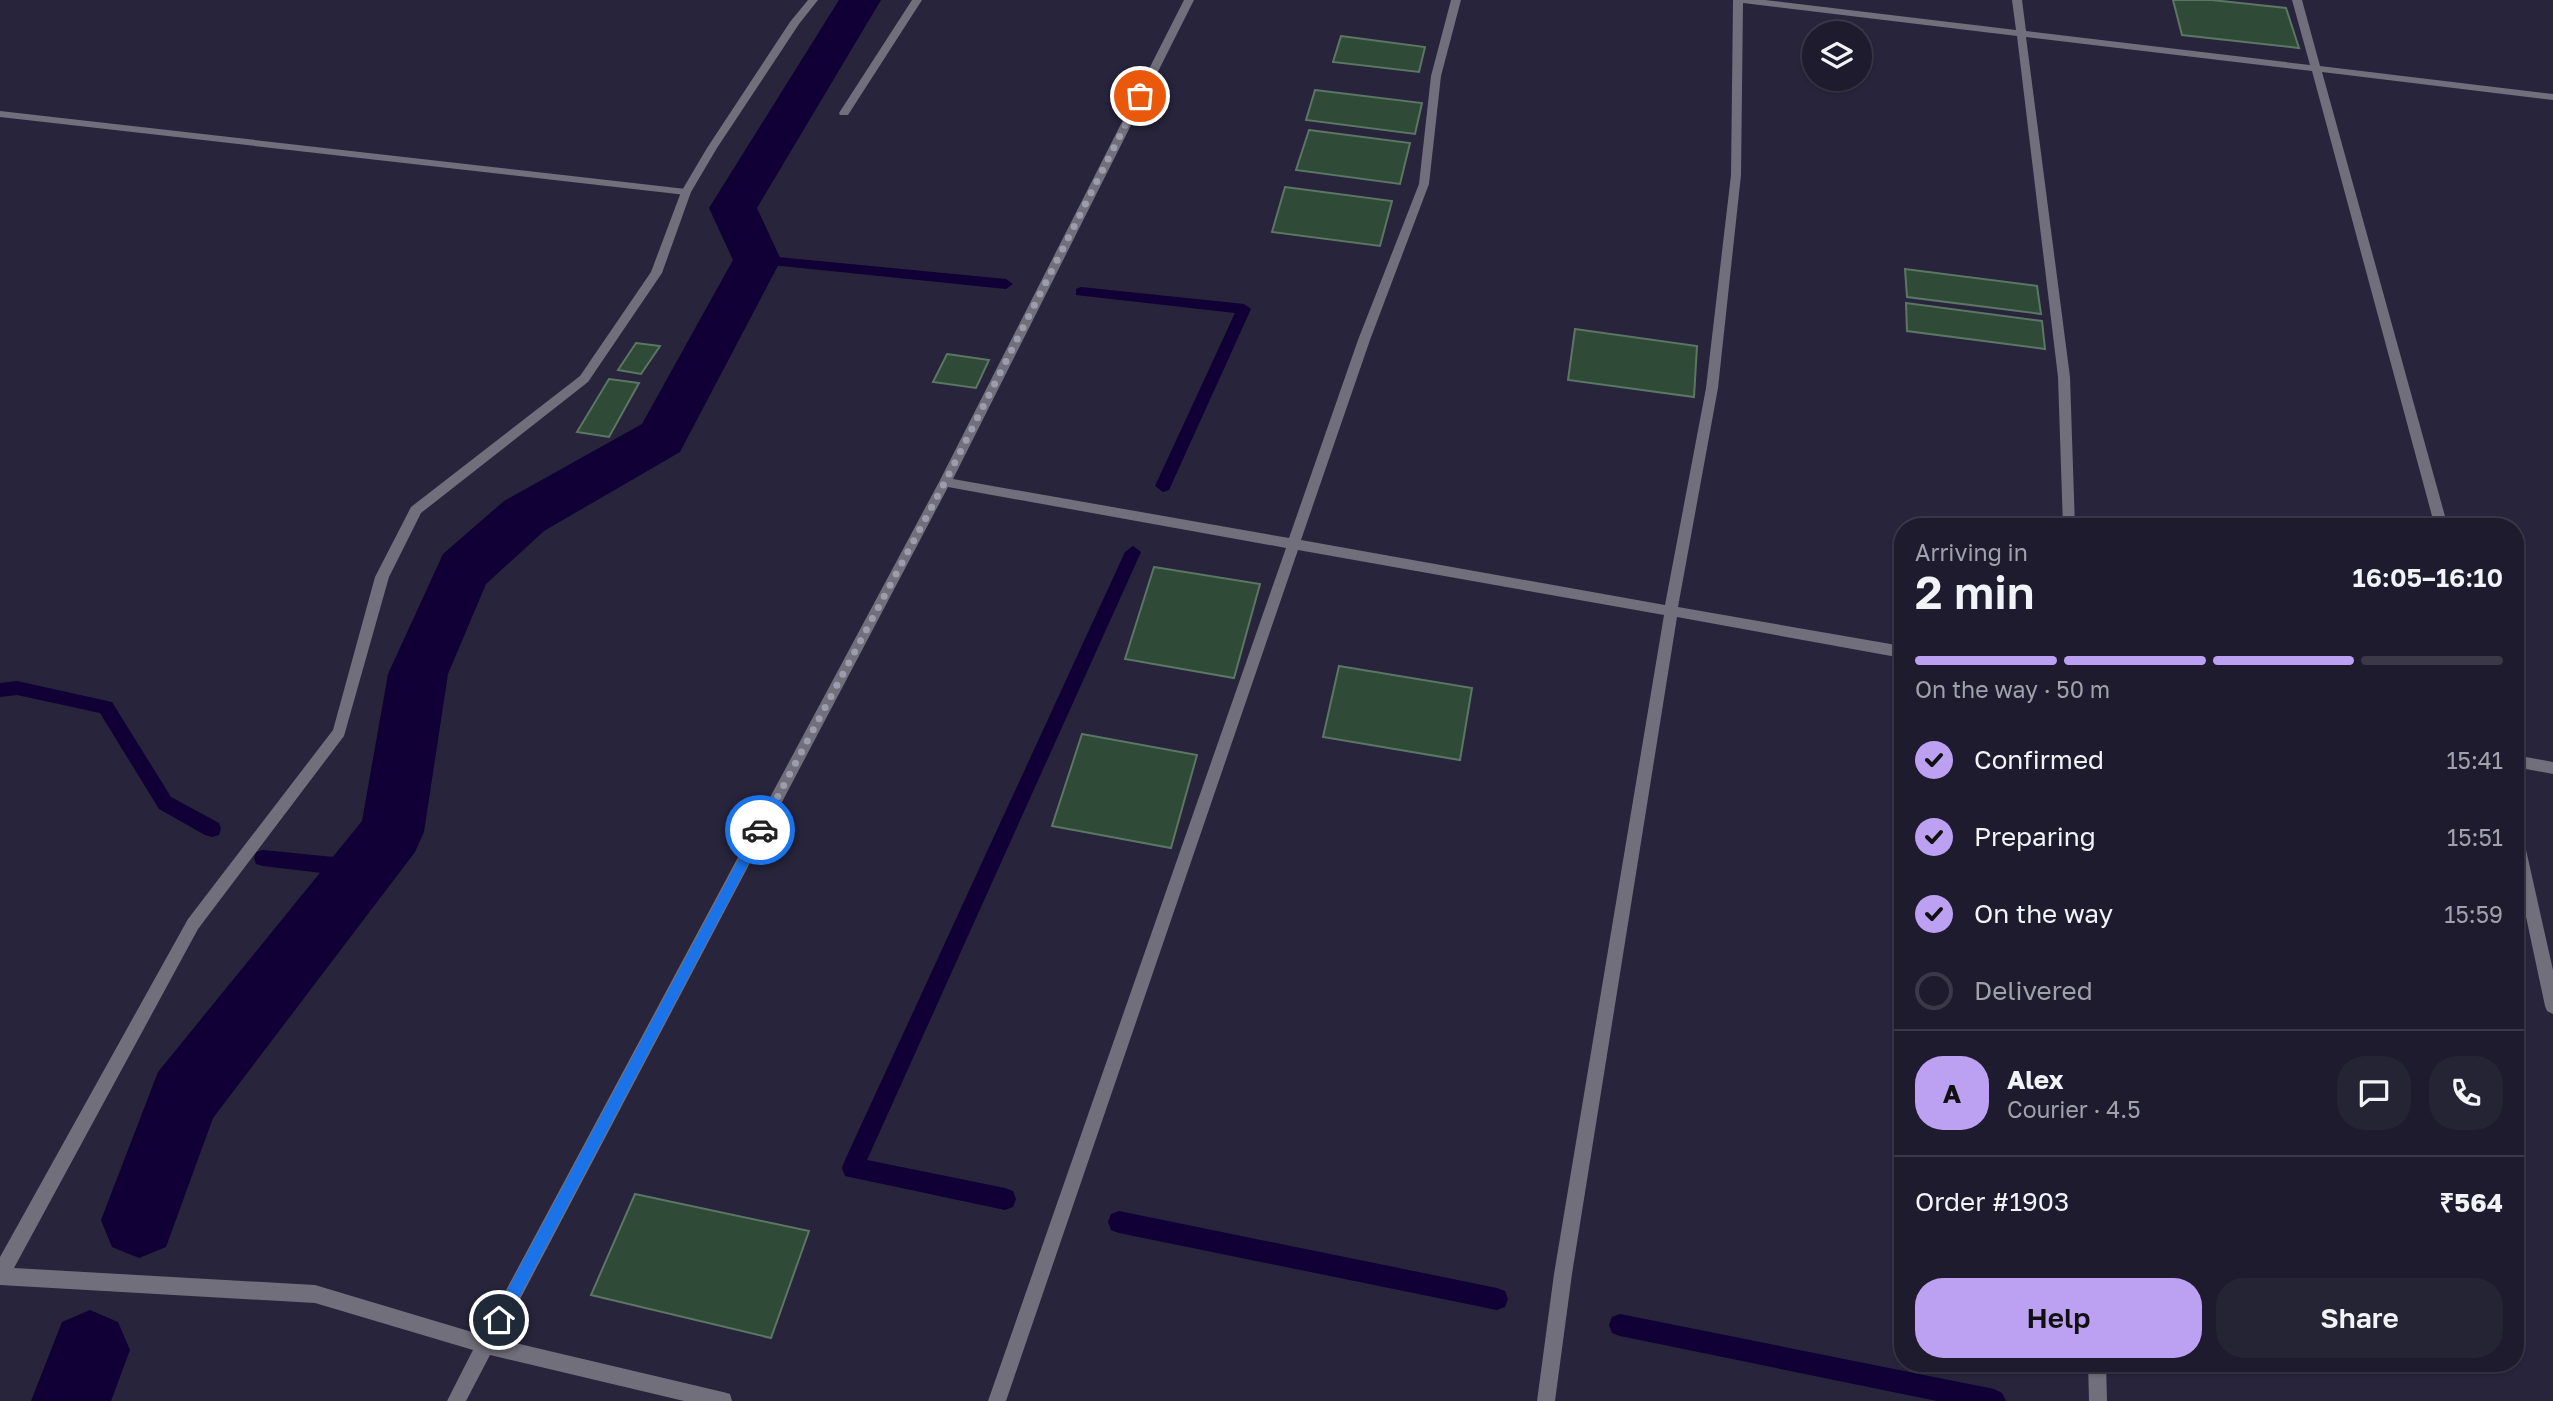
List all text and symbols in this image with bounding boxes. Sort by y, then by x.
map controls [1802,21,1872,91]
button: layers [1802,21,1872,91]
pin [1110,66,1170,126]
icon: bag [1121,77,1159,115]
text: Arriving in [1915,538,2028,566]
text: 16:05–16:10 [2353,562,2503,593]
text: 2 min [1915,564,2035,619]
text: On the way · 50 m [1915,675,2110,703]
icon: check [1915,741,1953,779]
text: Confirmed [1974,744,2104,775]
text: 15:41 [2446,746,2503,774]
courier [725,795,795,865]
icon: car [741,811,779,849]
icon: check [1915,818,1953,856]
text: Preparing [1974,821,2096,852]
text: 15:51 [2447,823,2503,851]
icon: check [1915,895,1953,933]
text: On the way [1974,898,2113,929]
text: 15:59 [2444,900,2503,928]
text: Delivered [1974,975,2093,1006]
button: chat [2337,1056,2411,1130]
button: phone [2429,1056,2503,1130]
text: Alex [2007,1064,2064,1095]
text: A [1943,1078,1961,1109]
text: Courier · 4.5 [2007,1095,2140,1123]
text: Order #1903 [1915,1186,2069,1217]
text: ₹564 [2440,1187,2503,1218]
button: Help [1915,1278,2202,1358]
button: Share [2216,1278,2503,1358]
pin [469,1290,529,1350]
icon: home [480,1301,518,1339]

